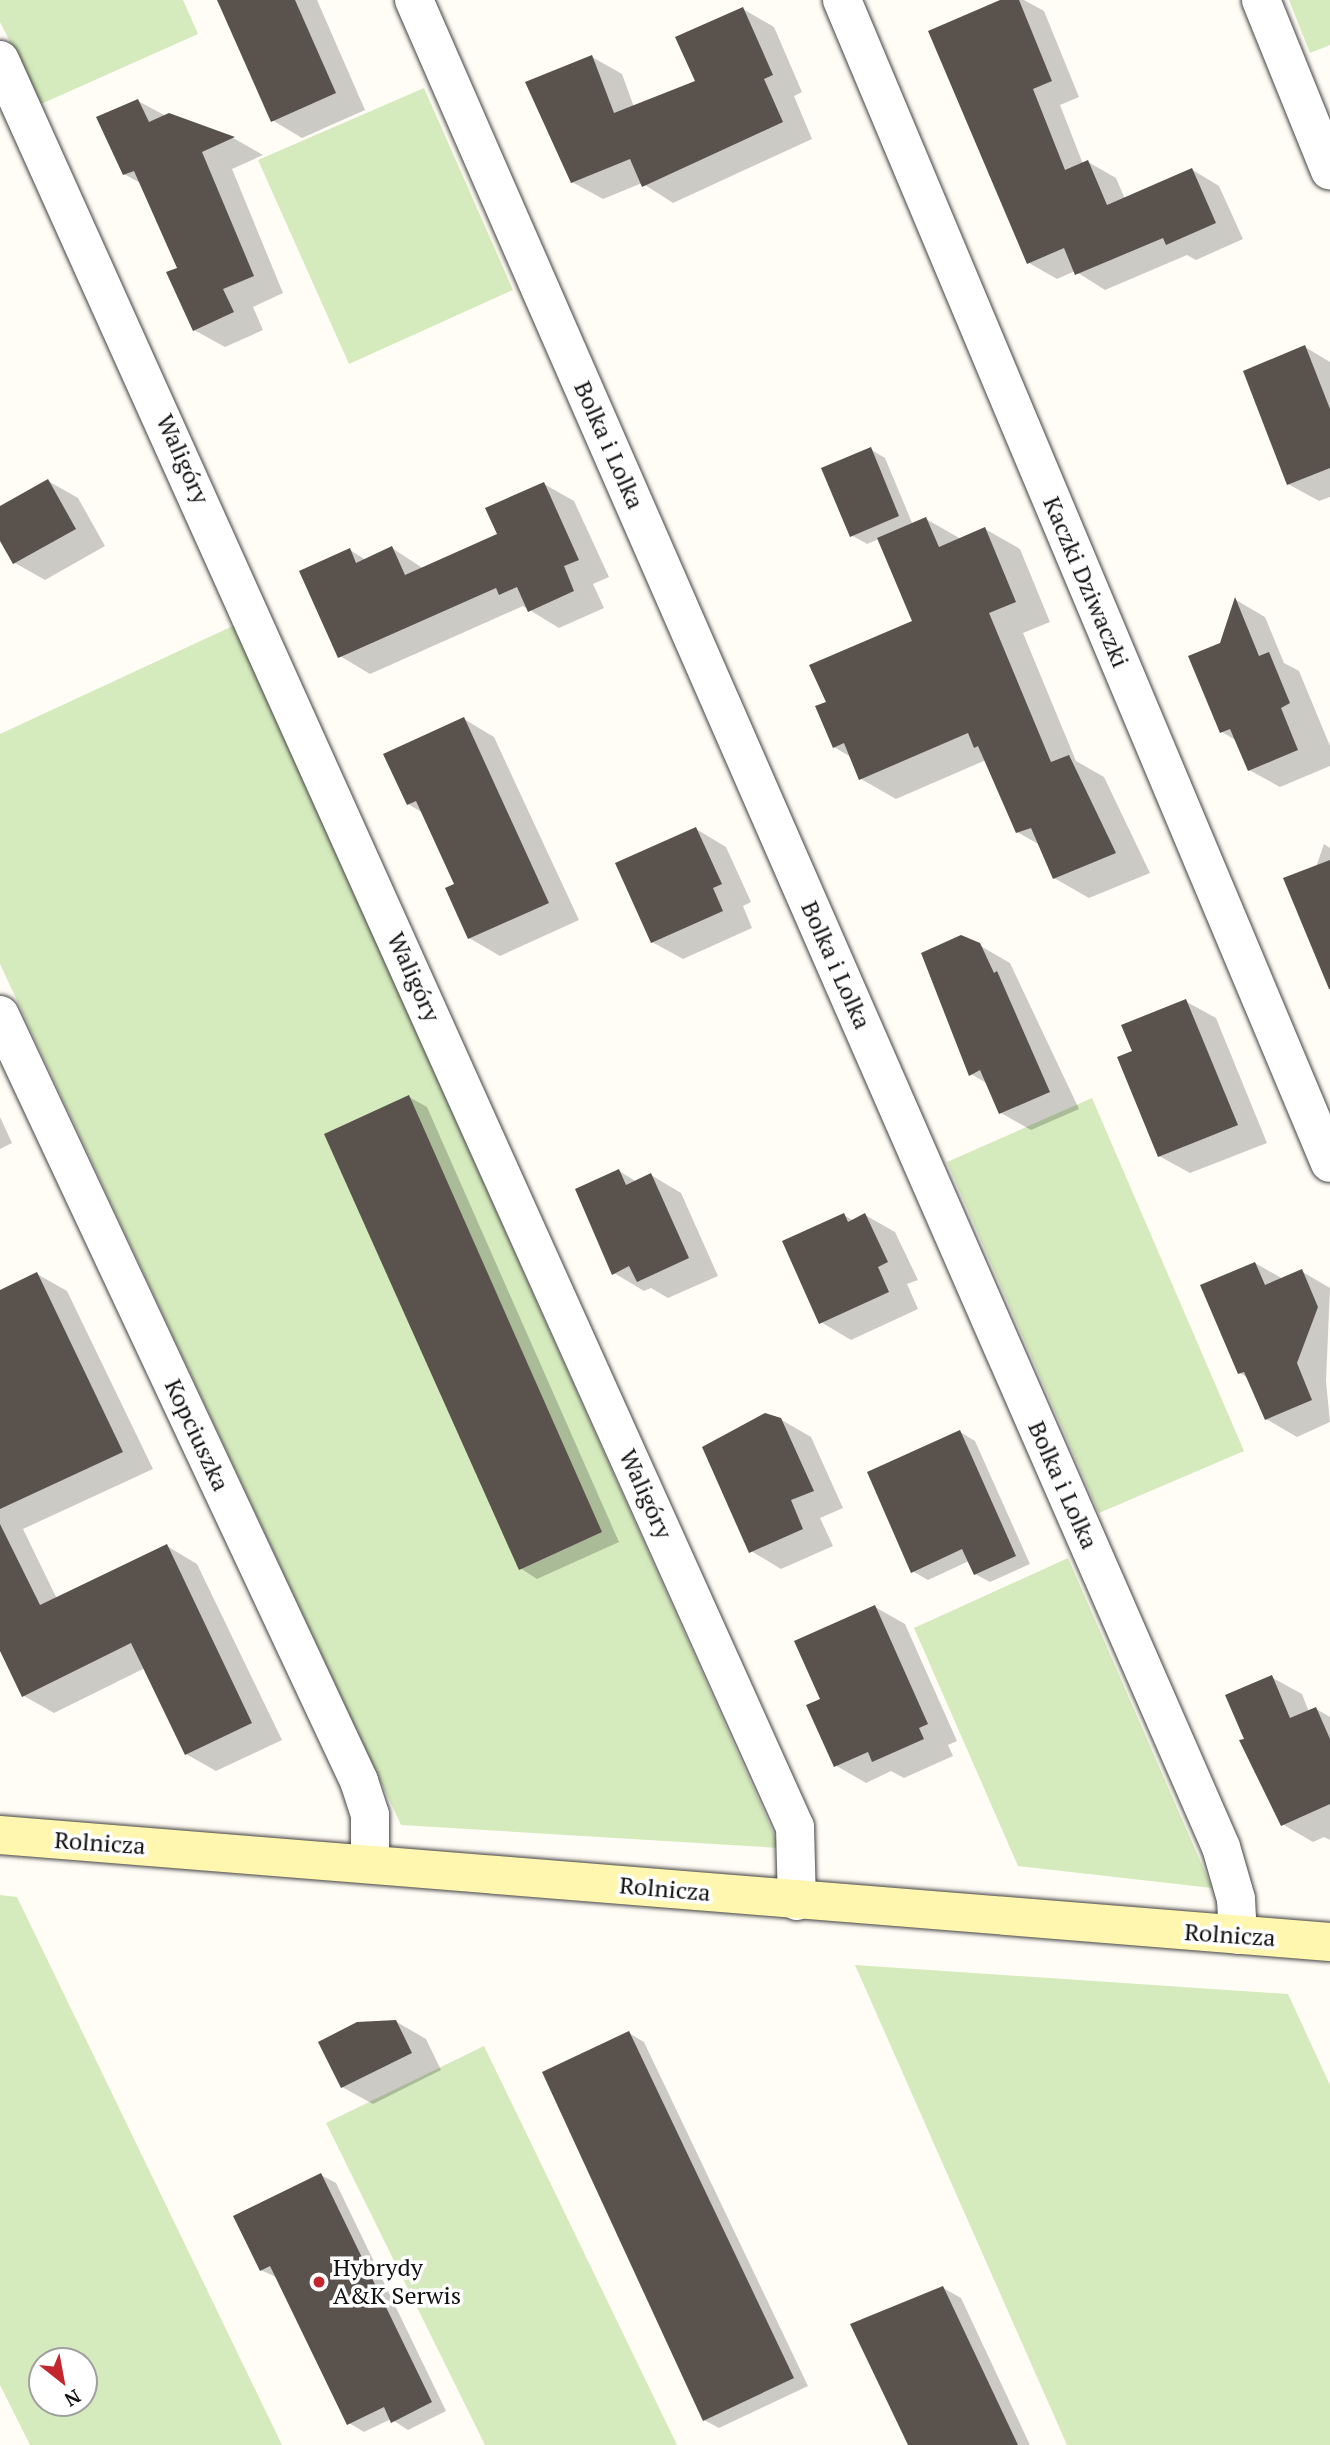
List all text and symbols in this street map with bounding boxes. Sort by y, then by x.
street label: Bolka i Lolka [568,377,650,513]
street label: Waligóry [151,410,215,508]
street label: Kaczki Dziwaczki [1037,492,1135,672]
street label: Bolka i Lolka [795,897,877,1033]
street label: Waligóry [382,928,446,1026]
street label: Kopciuszka [159,1375,235,1495]
street label: Bolka i Lolka [1022,1417,1104,1553]
street label: Waligóry [614,1445,678,1543]
street label: Rolnicza [53,1825,147,1861]
street label: Rolnicza [618,1871,712,1907]
street label: Rolnicza [1183,1917,1277,1953]
place label: Hybrydy A&K Serwis [333,2254,461,2310]
marker: Hybrydy A&K Serwis [311,2274,327,2290]
north arrow [28,2347,98,2417]
text: N [60,2384,86,2413]

